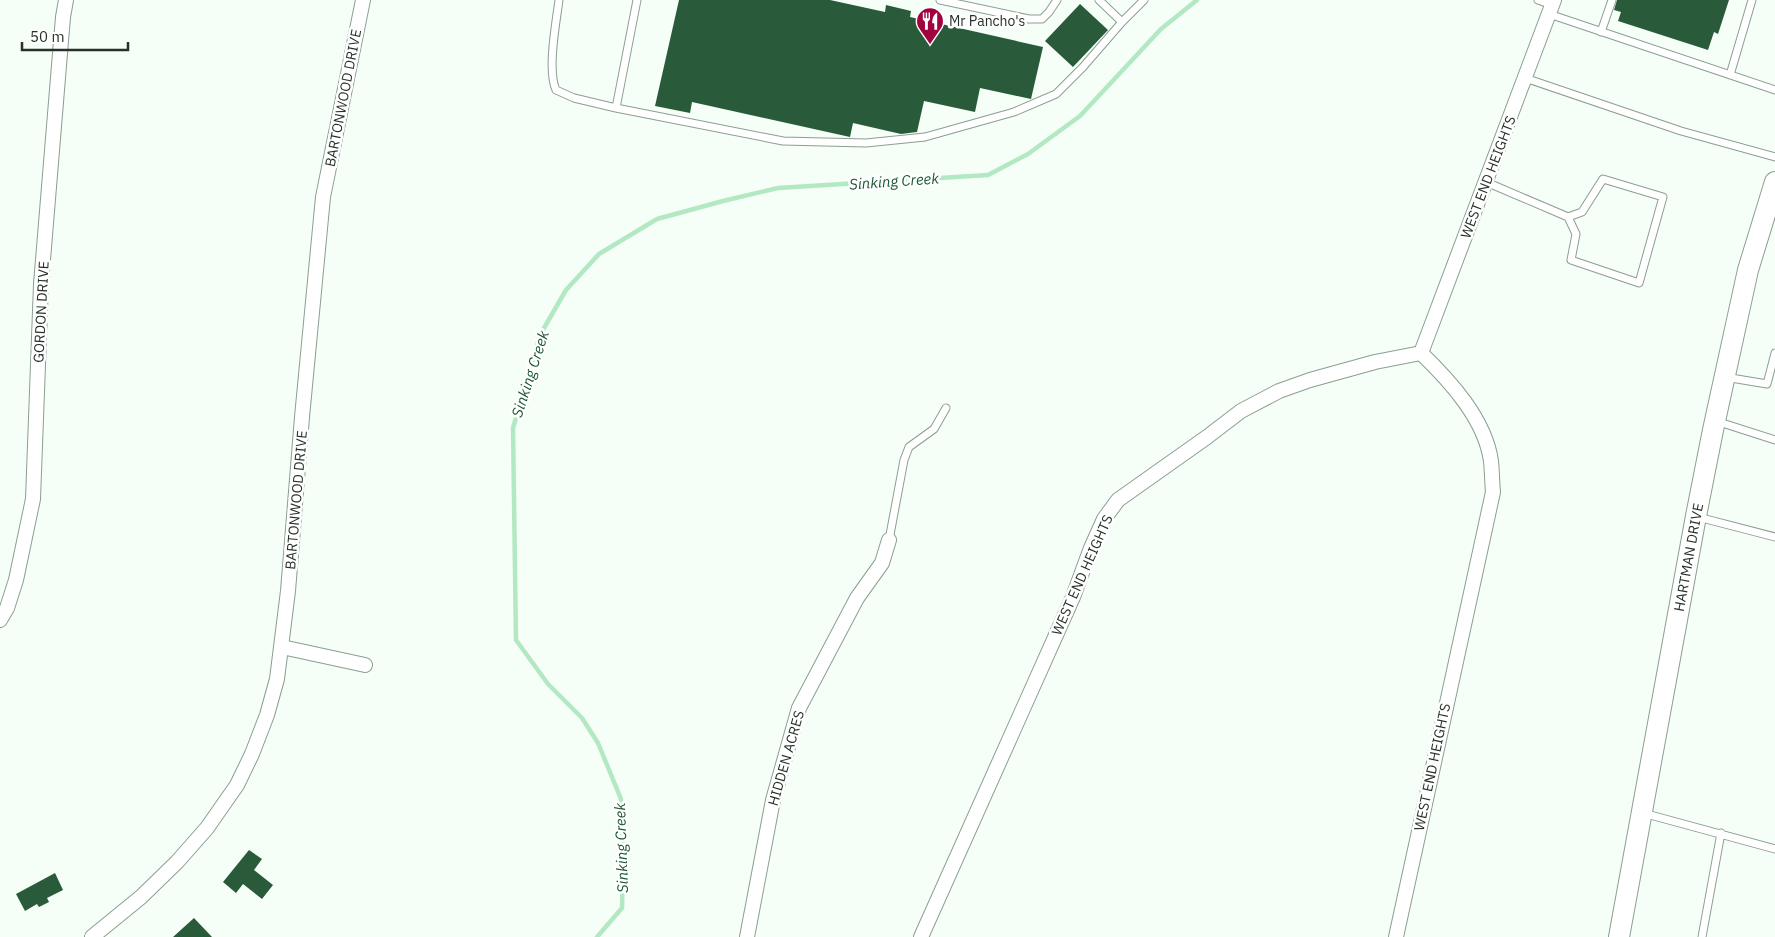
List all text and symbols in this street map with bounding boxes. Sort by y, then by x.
restaurant icon: Mr Pancho's [915,6,945,45]
place label: Mr Pancho's [949,12,1026,30]
scale bar [22,20,129,52]
text: 50 m [30,27,65,46]
street label: BARTONWOOD DRIVE [321,28,365,168]
street label: WEST END HEIGHTS [1456,113,1520,241]
water label: Sinking Creek [848,168,940,194]
street label: GORDON DRIVE [29,261,53,363]
water label: Sinking Creek [507,328,553,420]
street label: BARTONWOOD DRIVE [281,430,311,570]
street label: HARTMAN DRIVE [1670,502,1707,613]
street label: WEST END HEIGHTS [1047,512,1117,638]
street label: WEST END HEIGHTS [1410,702,1454,832]
street label: HIDDEN ACRES [764,708,808,808]
water label: Sinking Creek [610,802,632,893]

